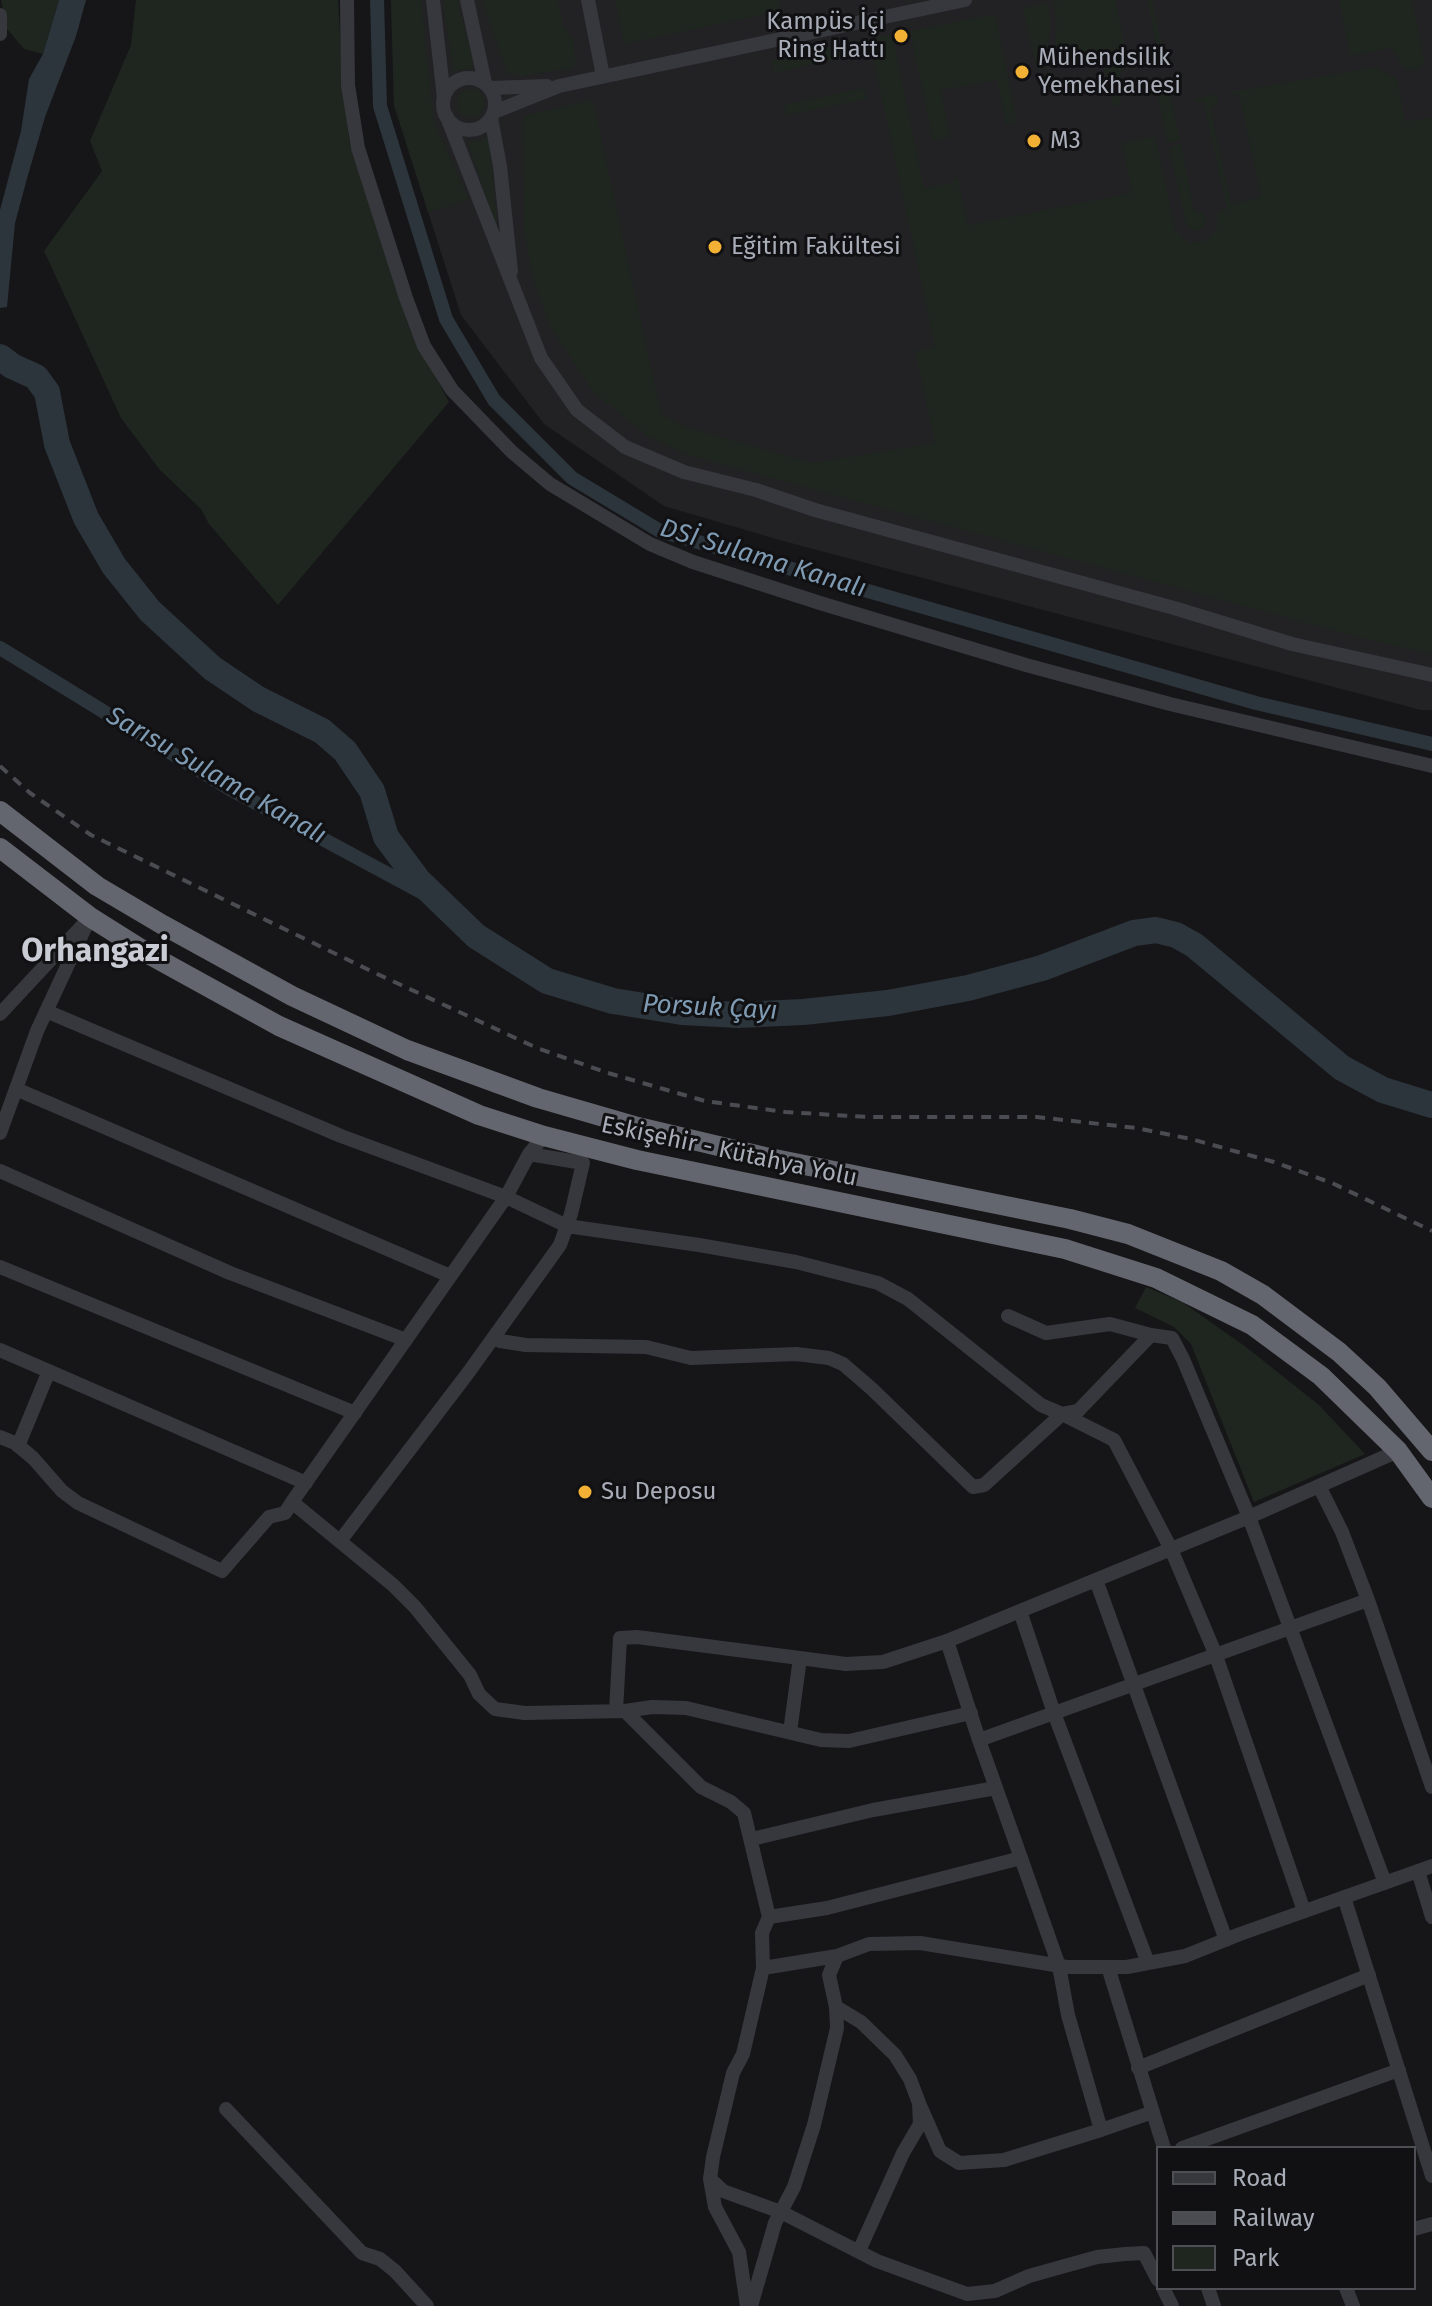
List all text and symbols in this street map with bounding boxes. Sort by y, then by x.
place label: Kampüs İçi Ring Hattı [766,8,885,64]
marker: Kampüs İçi Ring Hattı [892,27,910,45]
place label: Mühendsilik Yemekhanesi [1038,44,1181,100]
marker: Mühendsilik Yemekhanesi [1013,63,1031,81]
place label: M3 [1050,127,1081,155]
marker: M3 [1025,132,1043,150]
place label: Eğitim Fakültesi [731,233,901,261]
marker: Eğitim Fakültesi [706,238,724,256]
water label: DSİ Sulama Kanalı [656,513,870,605]
water label: Sarısu Sulama Kanalı [101,700,331,852]
district label: Orhangazi [21,933,169,971]
water label: Porsuk Çayı [642,989,778,1027]
street label: Eskişehir - Kütahya Yolu [598,1111,860,1193]
place label: Su Deposu [601,1478,716,1506]
marker: Su Deposu [576,1483,594,1501]
legend [1156,2146,1416,2290]
text: Road [1232,2164,1287,2192]
text: Railway [1232,2204,1315,2232]
text: Park [1232,2244,1279,2272]

